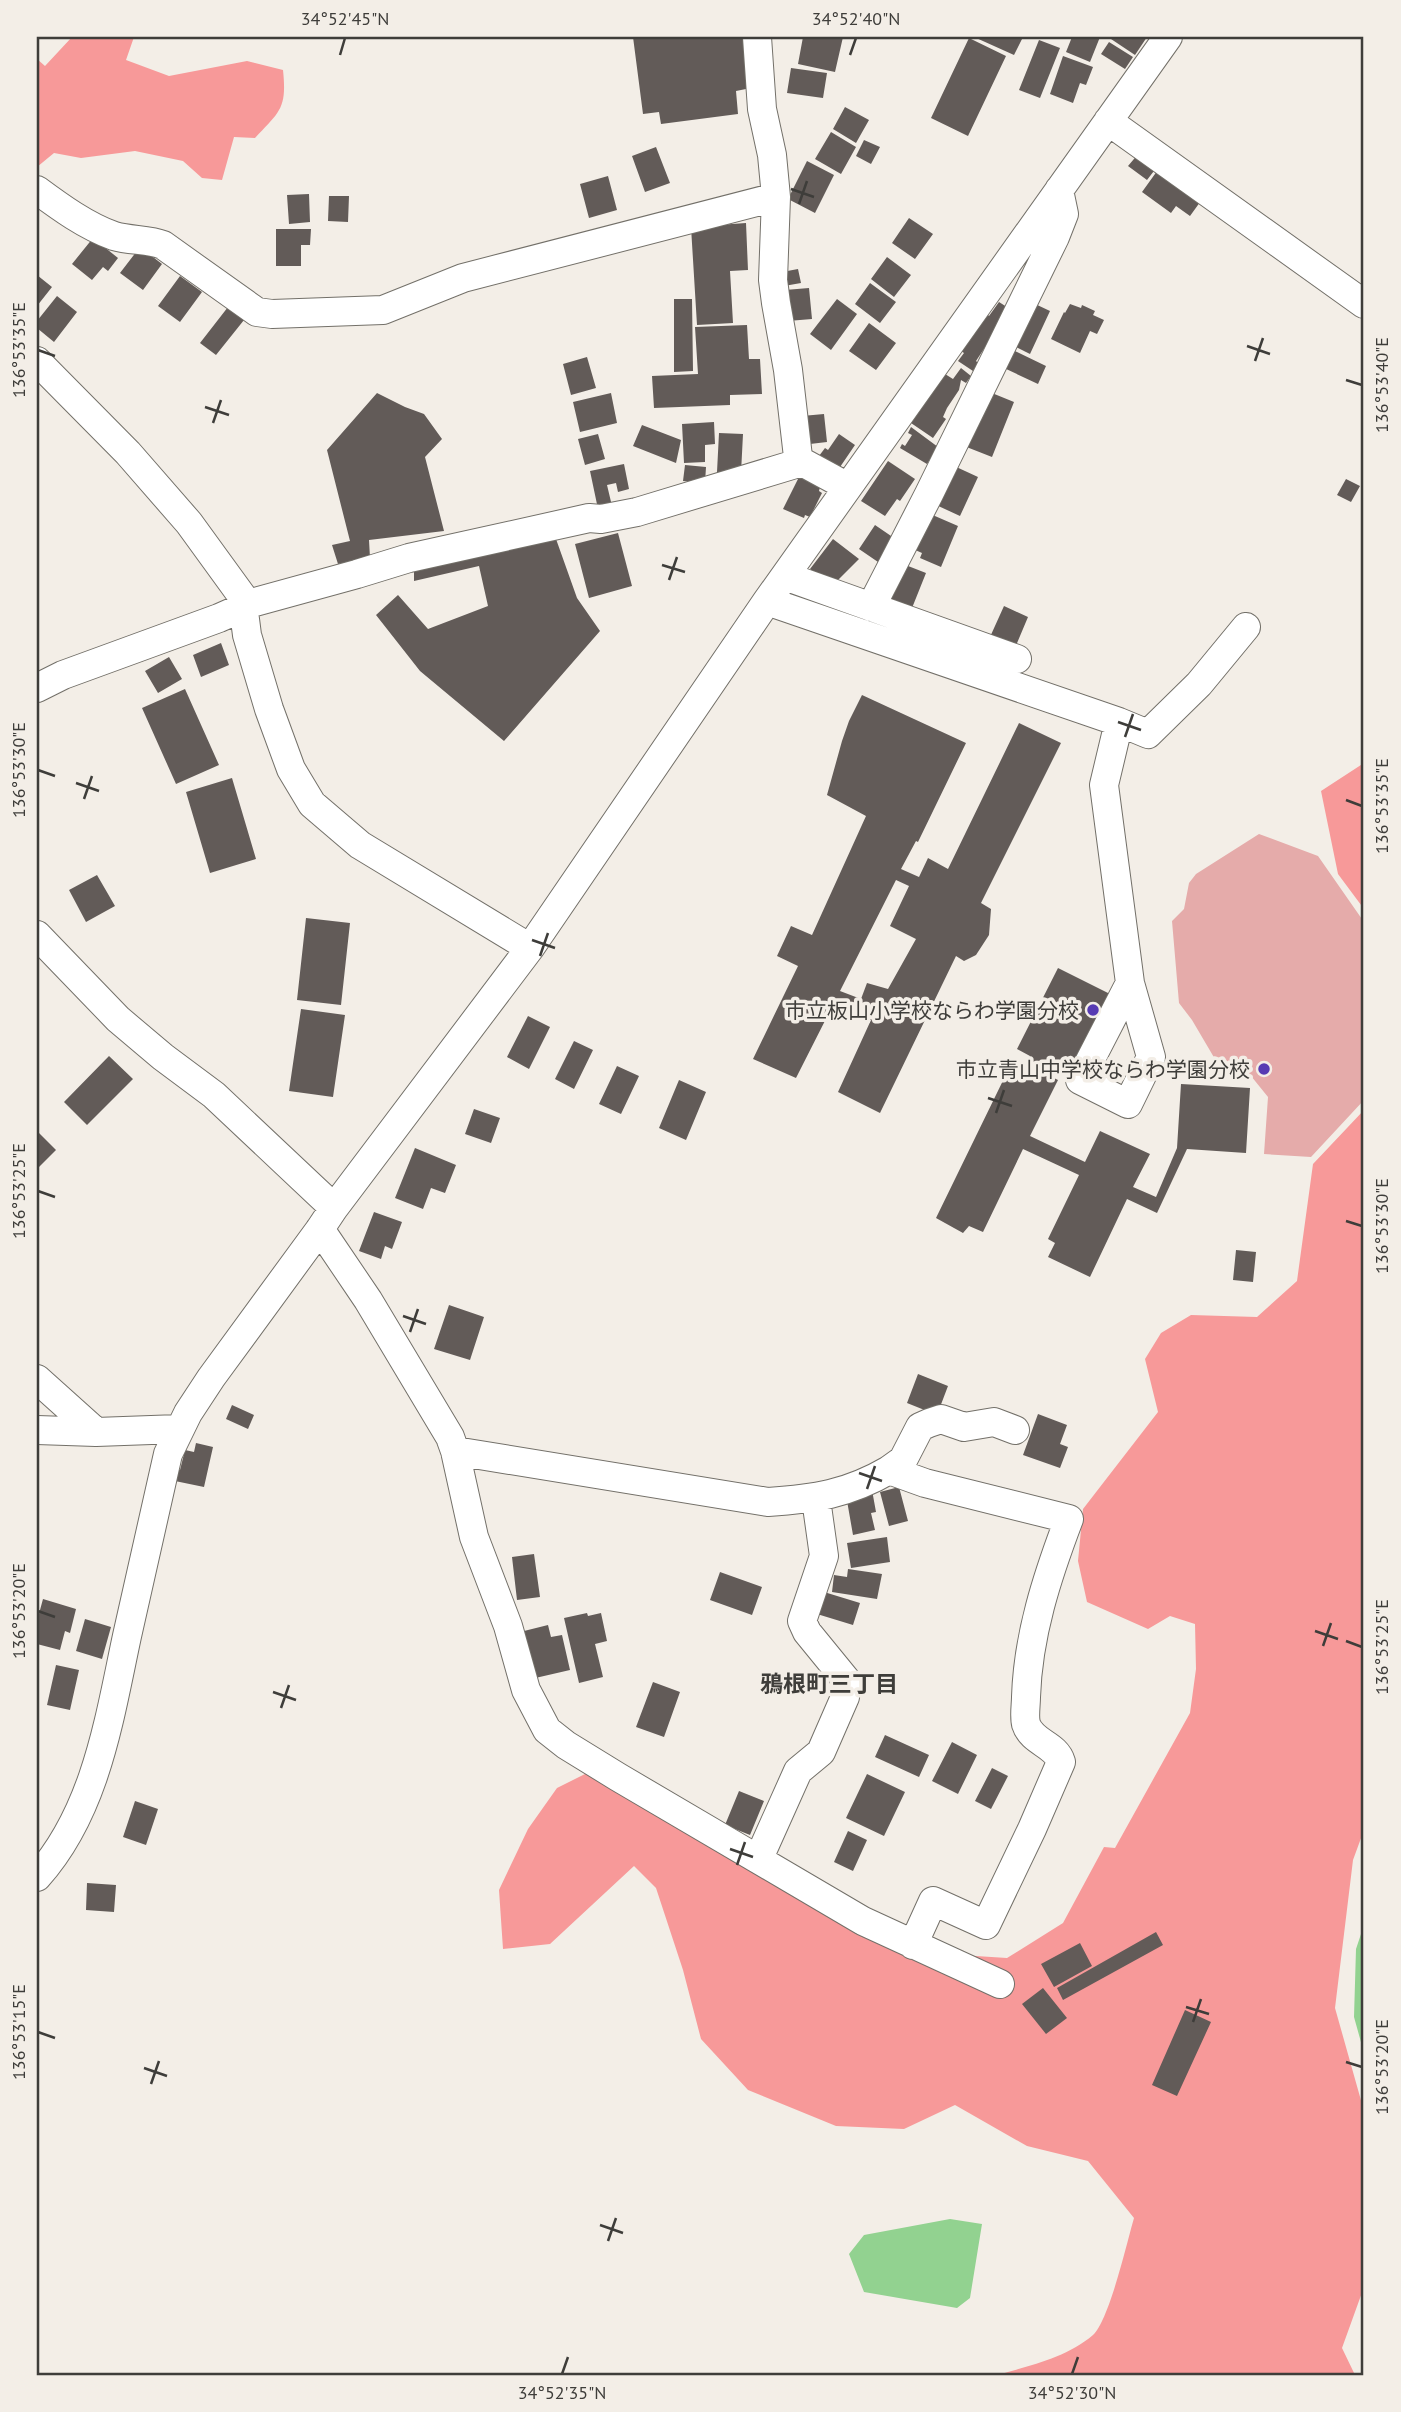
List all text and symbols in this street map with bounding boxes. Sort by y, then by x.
text: 34°52'45"N [301,7,389,30]
text: 34°52'40"N [812,7,900,30]
text: 136°53'35"E [7,302,30,398]
text: 136°53'40"E [1370,337,1393,433]
text: 136°53'30"E [7,722,30,818]
text: 136°53'35"E [1370,758,1393,854]
place label: 市立板山小学校ならわ学園分校 [785,997,1079,1024]
marker: 市立板山小学校ならわ学園分校 [1085,1002,1101,1018]
place label: 市立青山中学校ならわ学園分校 [956,1056,1250,1083]
marker: 市立青山中学校ならわ学園分校 [1256,1061,1272,1077]
text: 136°53'25"E [7,1143,30,1239]
text: 136°53'30"E [1370,1178,1393,1274]
text: 136°53'20"E [7,1563,30,1659]
text: 136°53'25"E [1370,1599,1393,1695]
district label: 鴉根町三丁目 [760,1669,898,1698]
text: 136°53'15"E [7,1984,30,2080]
text: 136°53'20"E [1370,2019,1393,2115]
text: 34°52'35"N [518,2381,606,2404]
text: 34°52'30"N [1028,2381,1116,2404]

